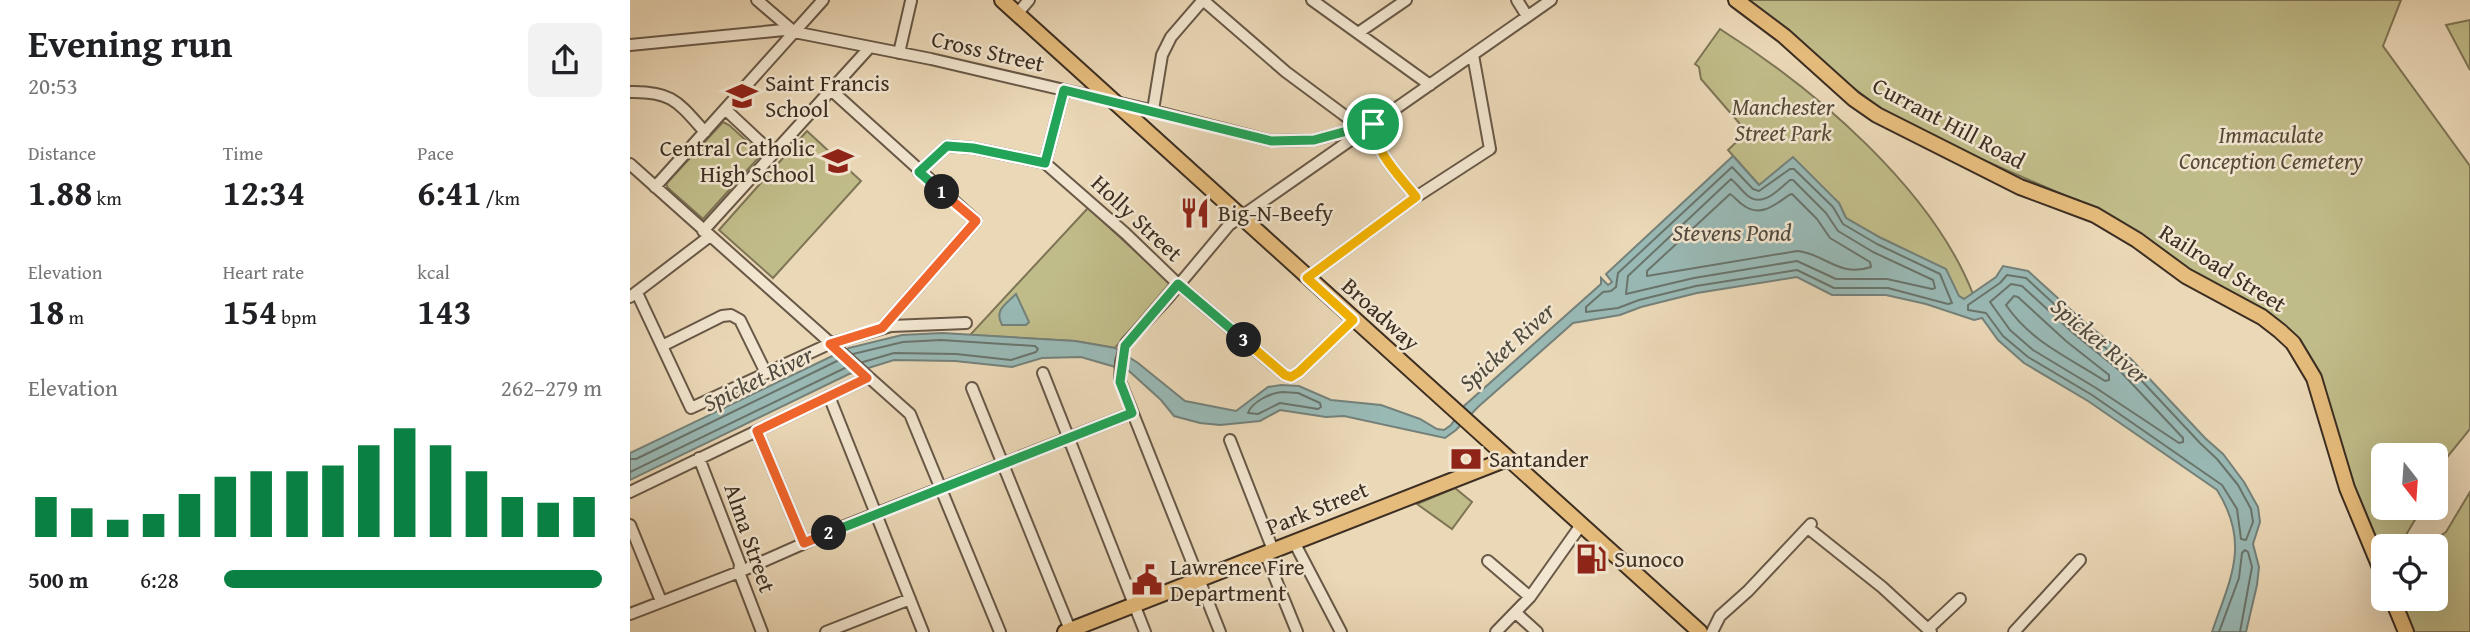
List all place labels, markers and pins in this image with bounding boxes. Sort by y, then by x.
place label: Saint Francis School [765,66,890,125]
school or university icon: Saint Francis School [725,79,759,113]
pin [1343,94,1403,154]
place label: Central Catholic High School [660,131,815,190]
school or university icon: Central Catholic High School [821,144,855,178]
pin: 1 [924,174,960,210]
restaurant icon: Big-N-Beefy [1178,196,1212,230]
place label: Big-N-Beefy [1218,196,1334,229]
pin: 3 [1226,322,1262,358]
bank icon: Santander [1449,442,1483,476]
place label: Santander [1489,442,1589,475]
pin: 2 [812,516,846,550]
fuel station icon: Sunoco [1574,542,1608,576]
place label: Sunoco [1614,542,1684,575]
place label: Lawrence Fire Department [1170,550,1305,609]
public building icon: Lawrence Fire Department [1130,563,1164,597]

